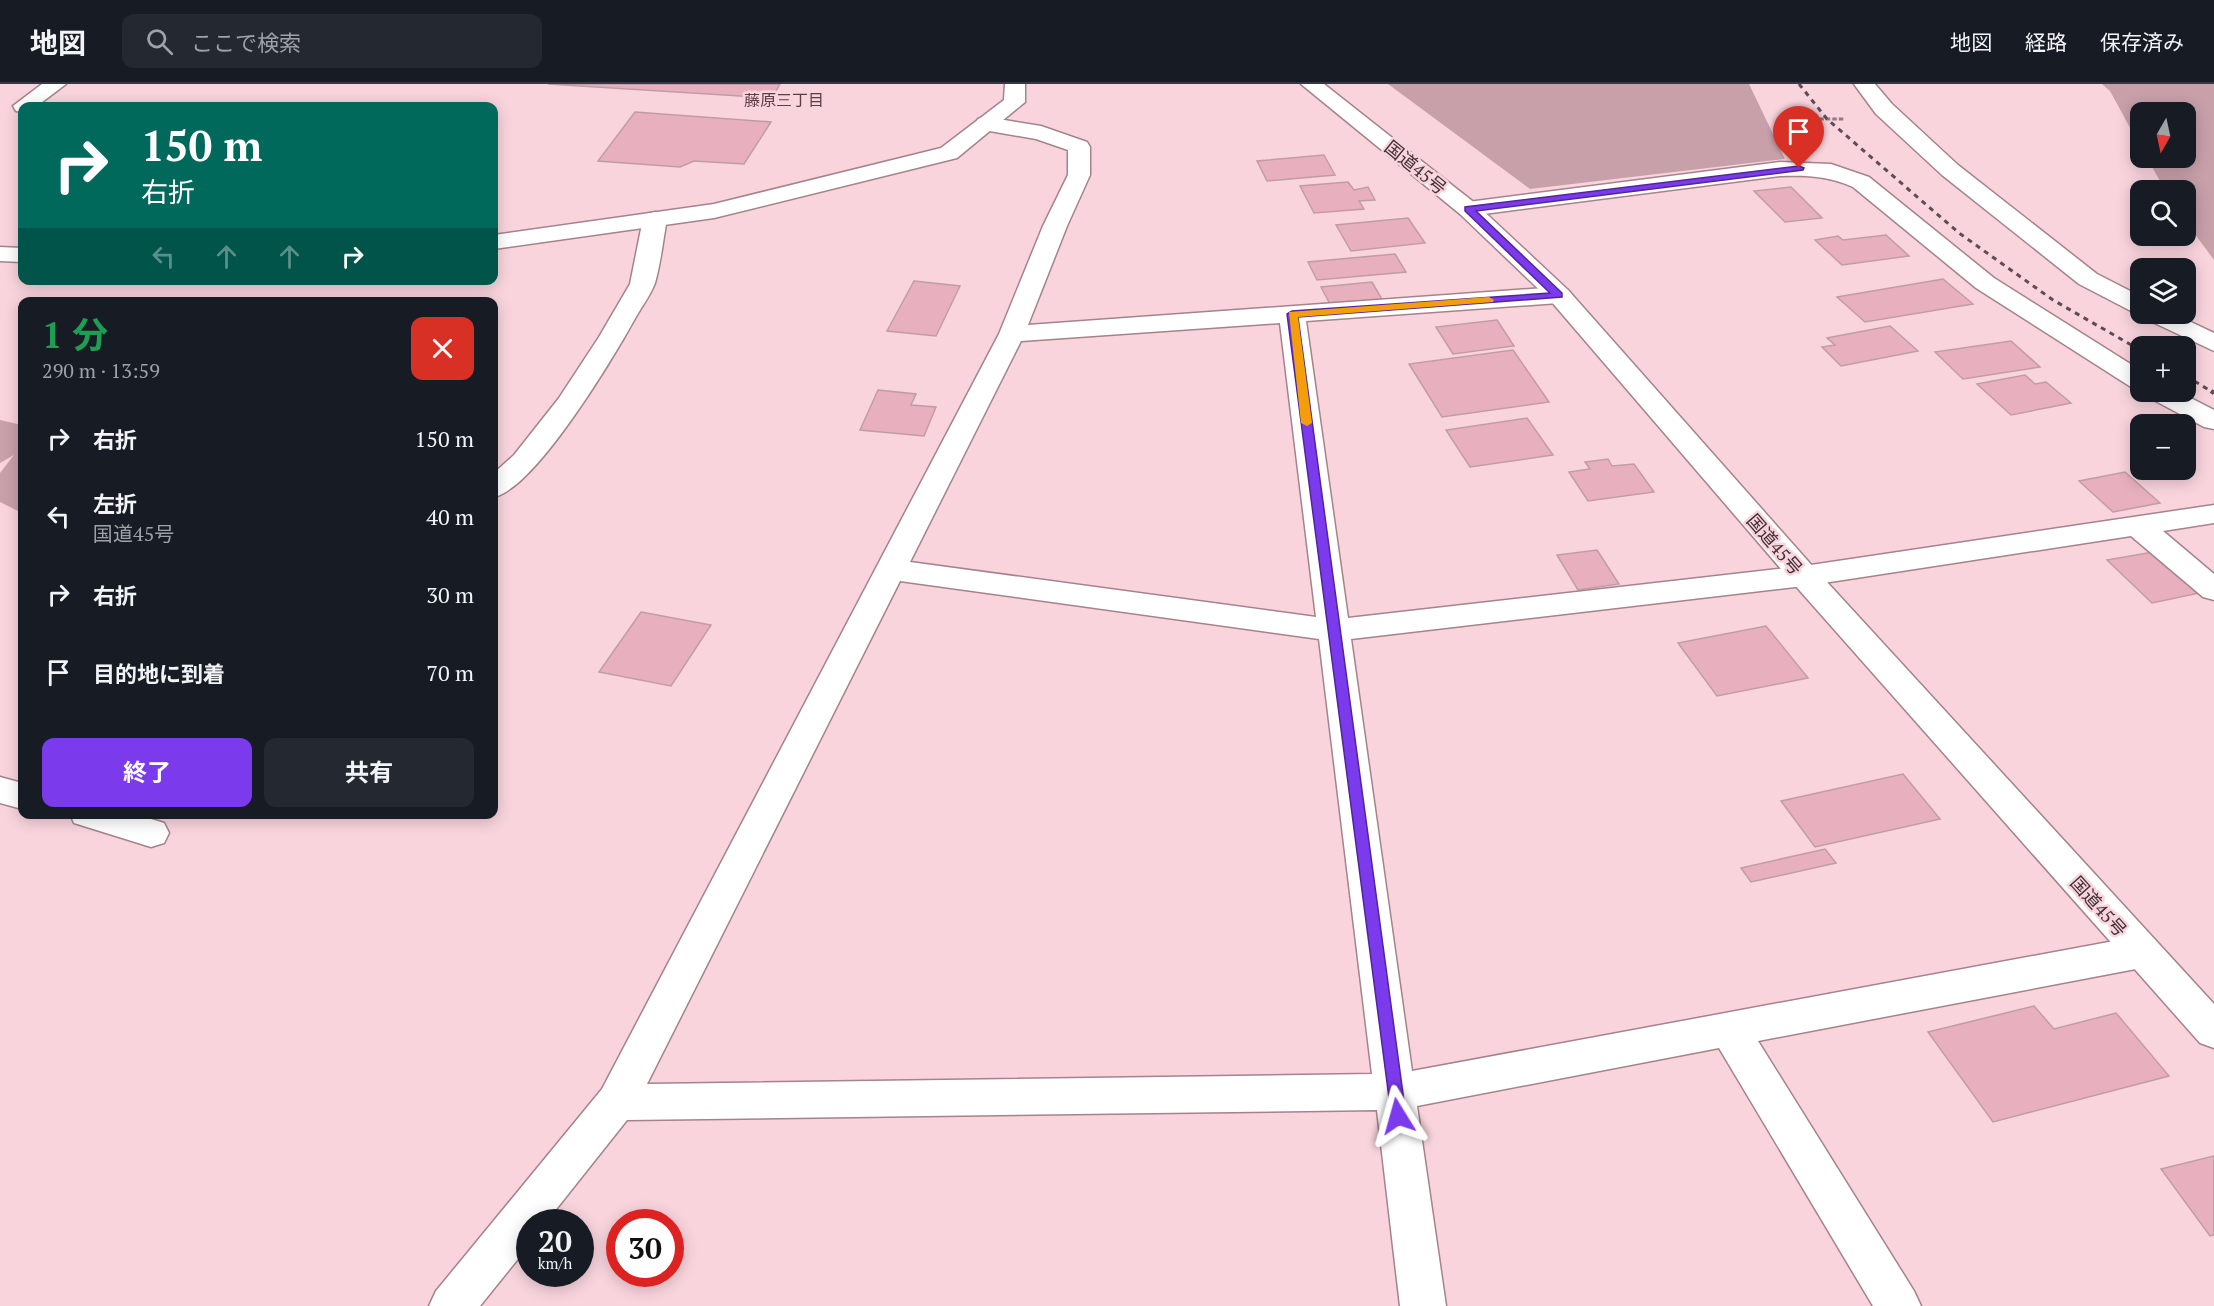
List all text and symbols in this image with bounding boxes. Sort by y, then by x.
search box [122,14,542,68]
text: 地図 [30,24,86,61]
icon: search [143,25,176,58]
text: ここで検索 [191,28,301,57]
text: 地図 [1950,28,1992,56]
text: 経路 [2025,28,2067,56]
text: 保存済み [2100,28,2184,56]
district label: 藤原三丁目 [744,89,824,111]
north arrow [2130,102,2196,168]
map controls [2130,102,2196,480]
pin [1773,106,1824,168]
icon: arrive [1782,115,1815,148]
text: 150 m [141,117,262,173]
icon: right [42,126,120,204]
street label: 国道45号 [1380,135,1452,199]
text: 右折 [141,174,195,210]
button: search [2130,180,2196,246]
icon: left [147,240,180,273]
icon: ahead [210,240,243,273]
icon: ahead [273,240,306,273]
icon: right [336,240,369,273]
button: layers [2130,258,2196,324]
text: 1 分 [42,311,108,358]
button: close [411,317,474,380]
button: + [2130,336,2196,402]
text: 290 m · 13:59 [42,357,160,384]
button: − [2130,414,2196,480]
icon: right [42,422,75,455]
text: 150 m [414,424,474,453]
text: 右折 [93,425,137,454]
text: 左折 [93,489,137,518]
icon: left [42,500,75,533]
text: 40 m [426,502,474,531]
street label: 国道45号 [1742,509,1808,579]
text: 国道45号 [93,520,174,547]
icon: right [42,578,75,611]
text: 30 m [426,580,474,609]
text: 右折 [93,581,137,610]
icon: arrive [42,656,75,689]
text: 70 m [426,658,474,687]
text: 目的地に到着 [93,659,225,688]
button: 終了 [42,738,252,807]
button: 共有 [264,738,474,807]
street label: 国道45号 [2066,871,2132,941]
position arrow [1366,1084,1430,1148]
speed limit sign: 30 [606,1209,684,1287]
text: 20 [538,1221,572,1261]
text: km/h [538,1253,572,1273]

